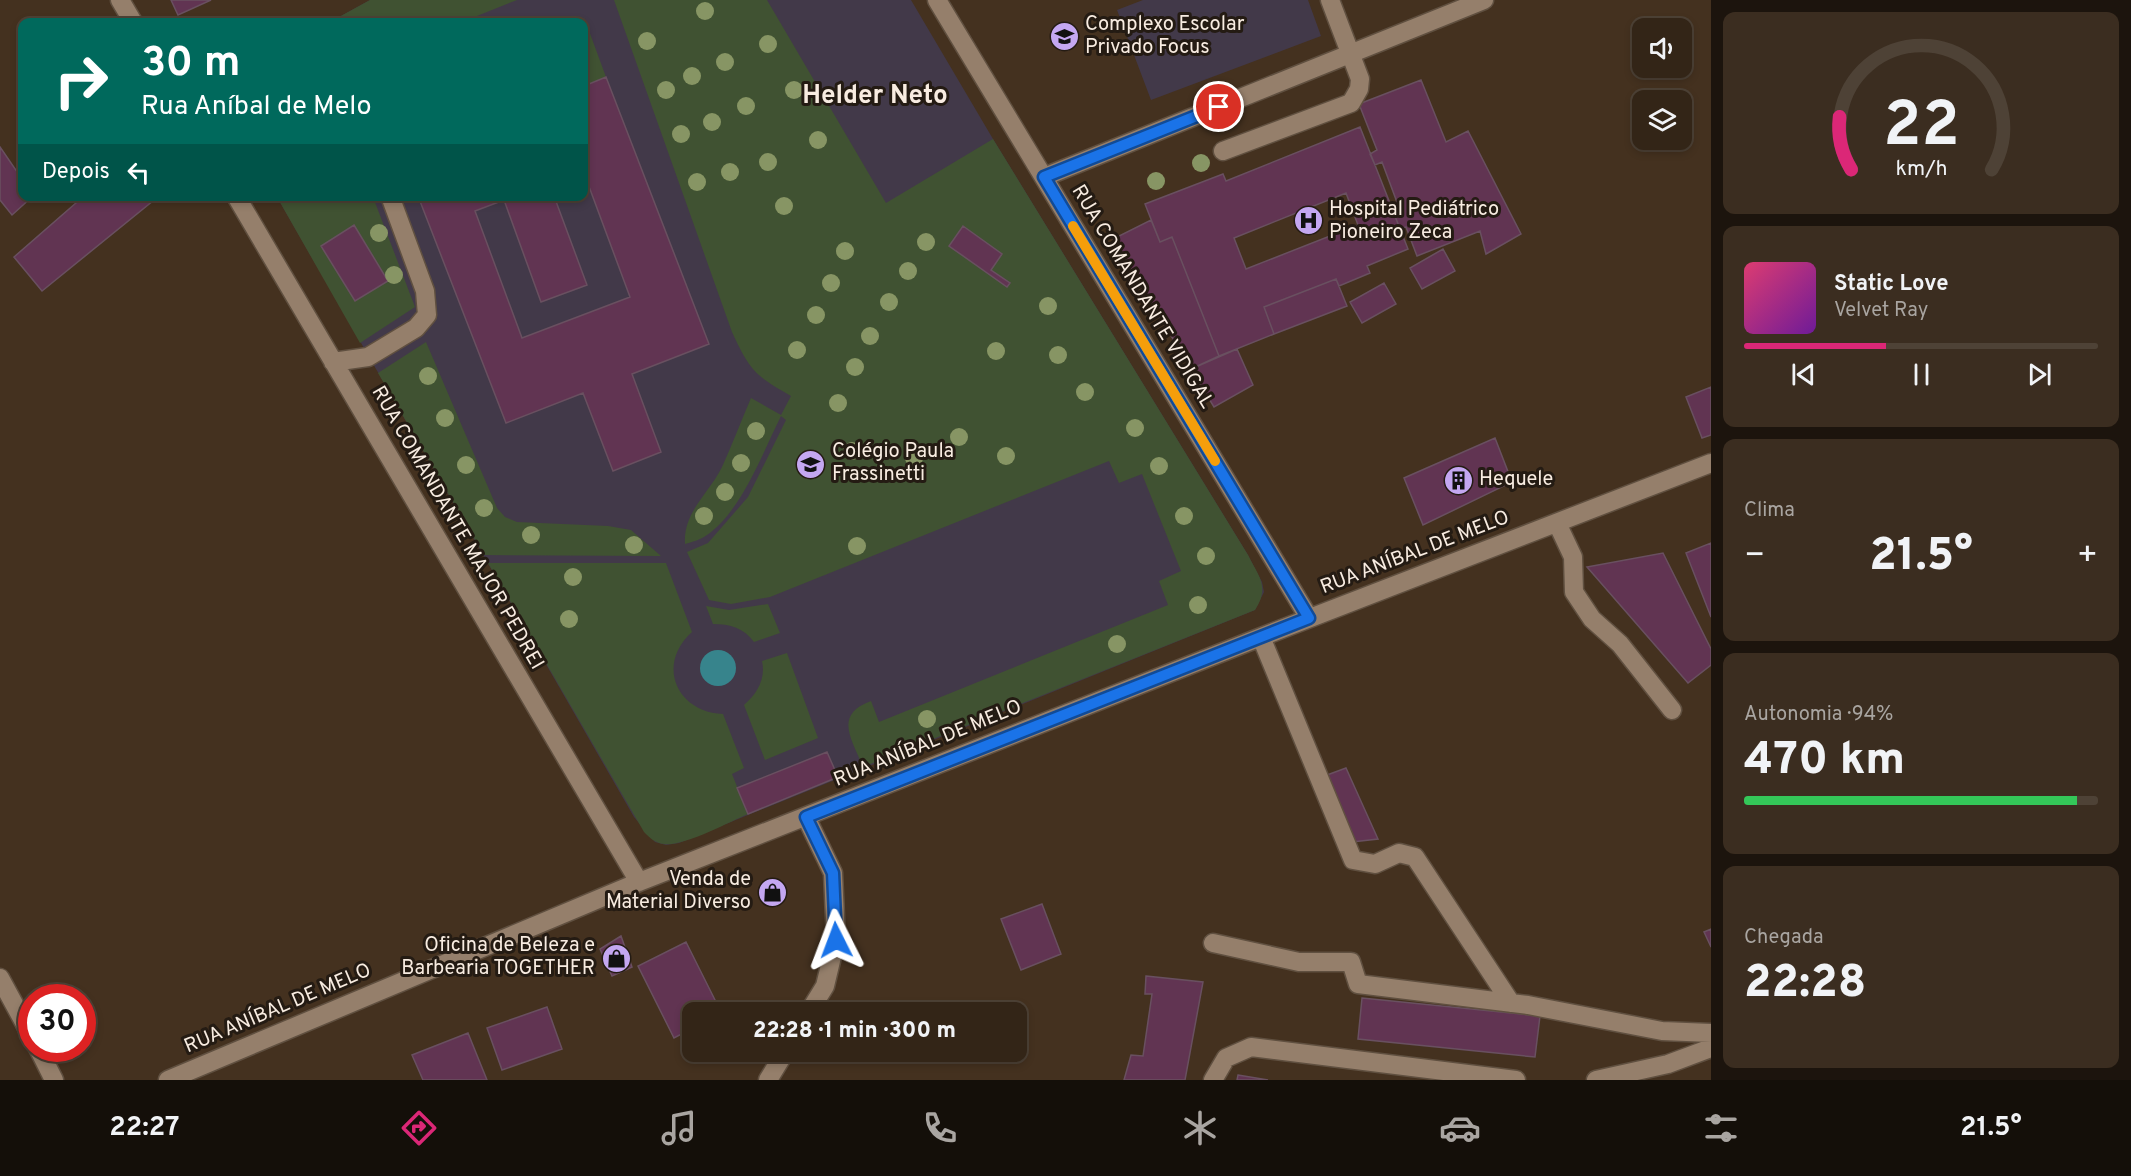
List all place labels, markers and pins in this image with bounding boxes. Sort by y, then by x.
place label: Complexo Escolar Privado Focus [1085,12,1245,61]
school or university icon: Complexo Escolar Privado Focus [1048,20,1080,52]
pin [1193,81,1244,132]
place label: Hospital Pediátrico Pioneiro Zeca [1329,197,1499,246]
hospital icon: Hospital Pediátrico Pioneiro Zeca [1292,205,1324,237]
place label: Colégio Paula Frassinetti [832,439,954,488]
school or university icon: Colégio Paula Frassinetti [795,448,827,480]
building icon: Hequele [1442,464,1474,496]
place label: Hequele [1479,467,1553,493]
place label: Venda de Material Diverso [606,867,751,916]
shop icon: Venda de Material Diverso [756,876,788,908]
place label: Oficina de Beleza e Barbearia TOGETHER [401,933,595,982]
shop icon: Oficina de Beleza e Barbearia TOGETHER [600,942,632,974]

